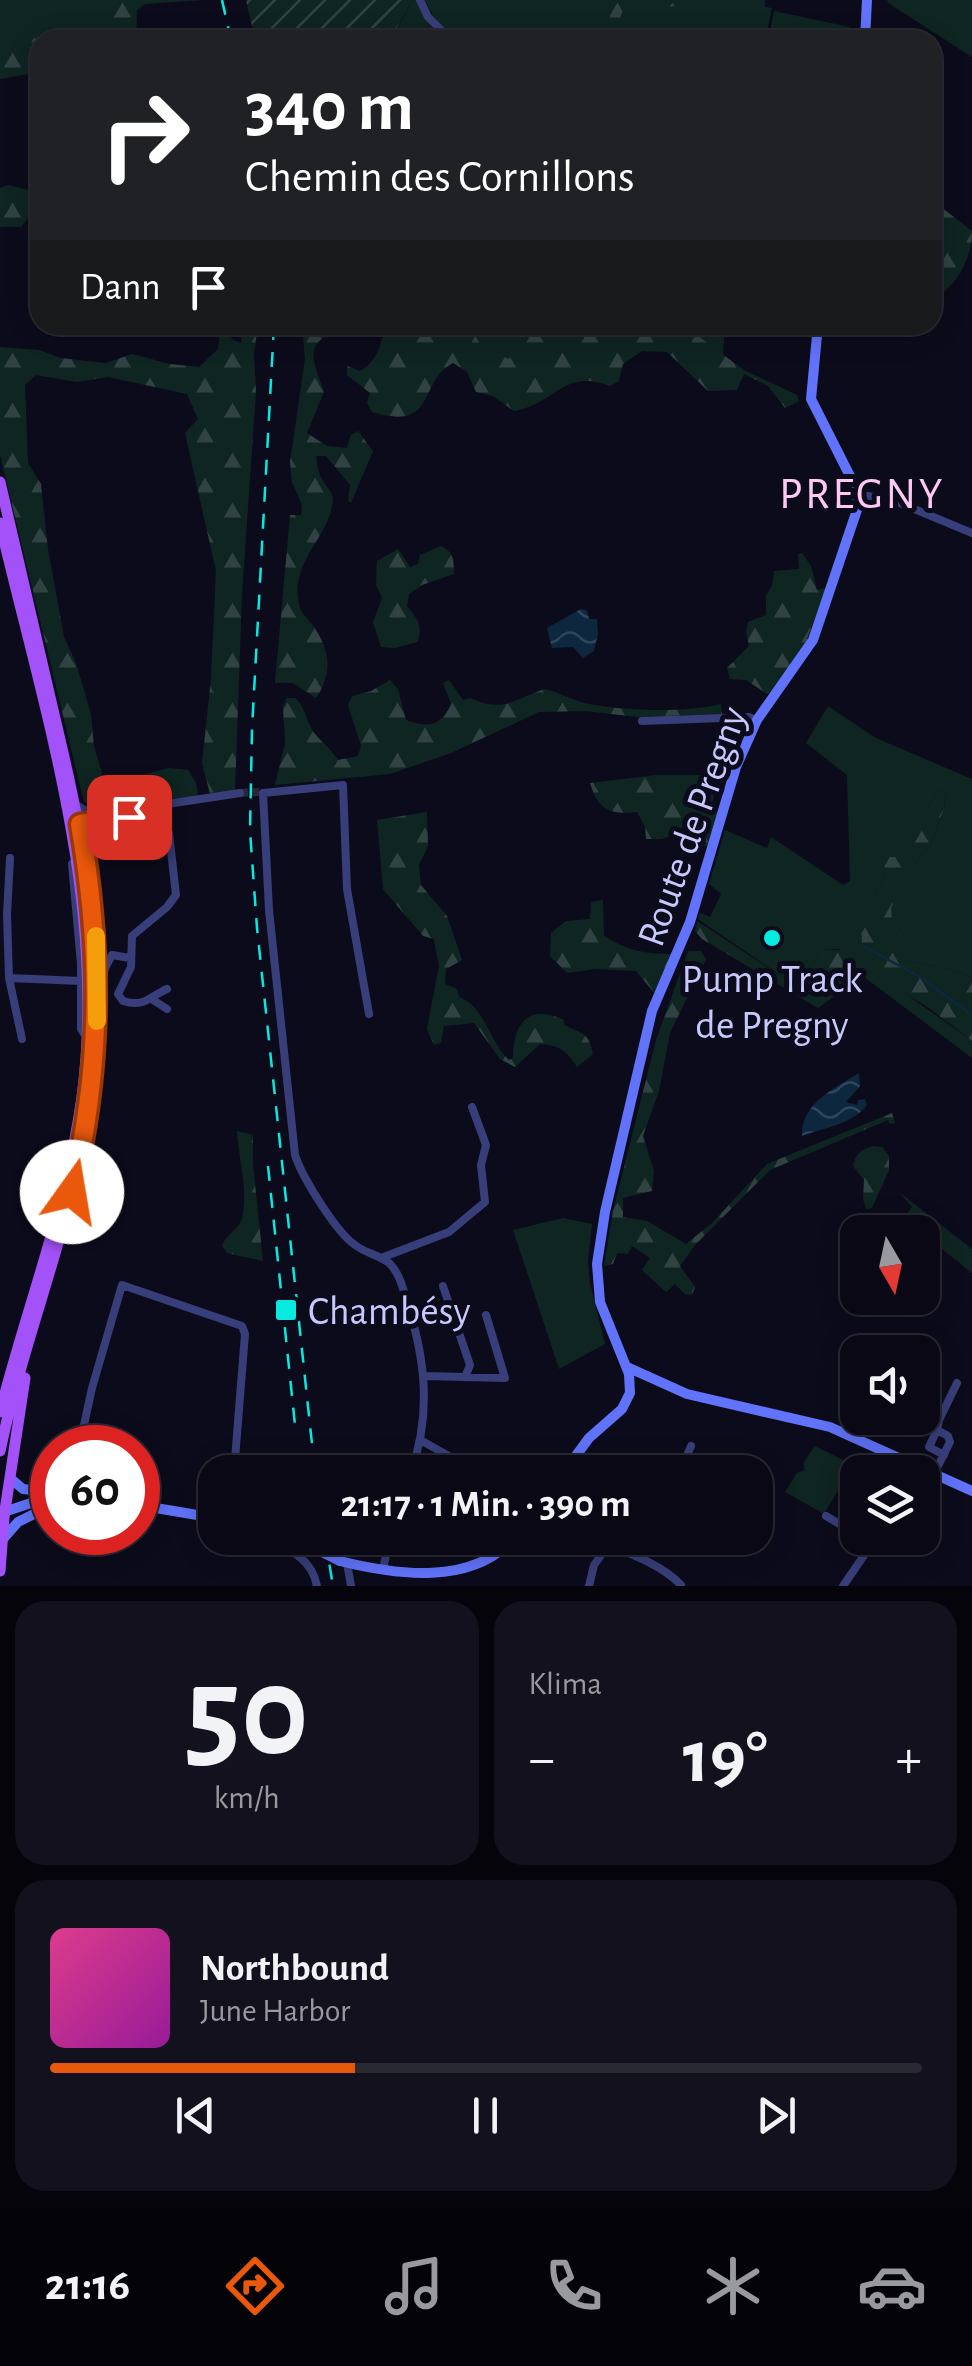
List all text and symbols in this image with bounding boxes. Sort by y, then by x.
icon: right [80,70,210,200]
text: 340 m [245,73,414,143]
text: Chemin des Cornillons [245,155,635,200]
icon: arrive [181,260,236,315]
text: Dann [80,269,161,307]
district label: PREGNY [779,472,945,517]
street label: Route de Pregny [631,702,755,952]
pin [87,775,172,860]
icon: arrive [102,790,157,845]
marker: Pump Track de Pregny [761,927,783,949]
place label: Pump Track de Pregny [682,960,862,1046]
position arrow [20,1140,124,1244]
north arrow [840,1215,940,1315]
map controls [840,1215,940,1555]
place label: Chambésy [308,1292,471,1332]
marker: Chambésy [273,1297,299,1323]
button: sound [840,1335,940,1435]
speed limit sign: 60 [30,1425,160,1555]
button: layers [840,1455,940,1555]
text: 21:17 · 1 Min. · 390 m [340,1486,631,1524]
text: 50 [185,1649,309,1779]
text: Klima [529,1668,602,1700]
text: 19° [683,1721,768,1796]
text: − [529,1732,555,1787]
text: + [896,1732,922,1787]
text: km/h [214,1782,280,1814]
text: Northbound [200,1950,389,1988]
text: June Harbor [200,1995,350,2027]
icon: previous [168,2088,223,2143]
icon: pause [458,2088,513,2143]
icon: next [749,2088,804,2143]
icon: directions [220,2251,290,2321]
icon: music [379,2251,449,2321]
icon: phone [539,2251,609,2321]
icon: climate [698,2251,768,2321]
icon: car [857,2251,927,2321]
text: 21:16 [45,2263,130,2308]

